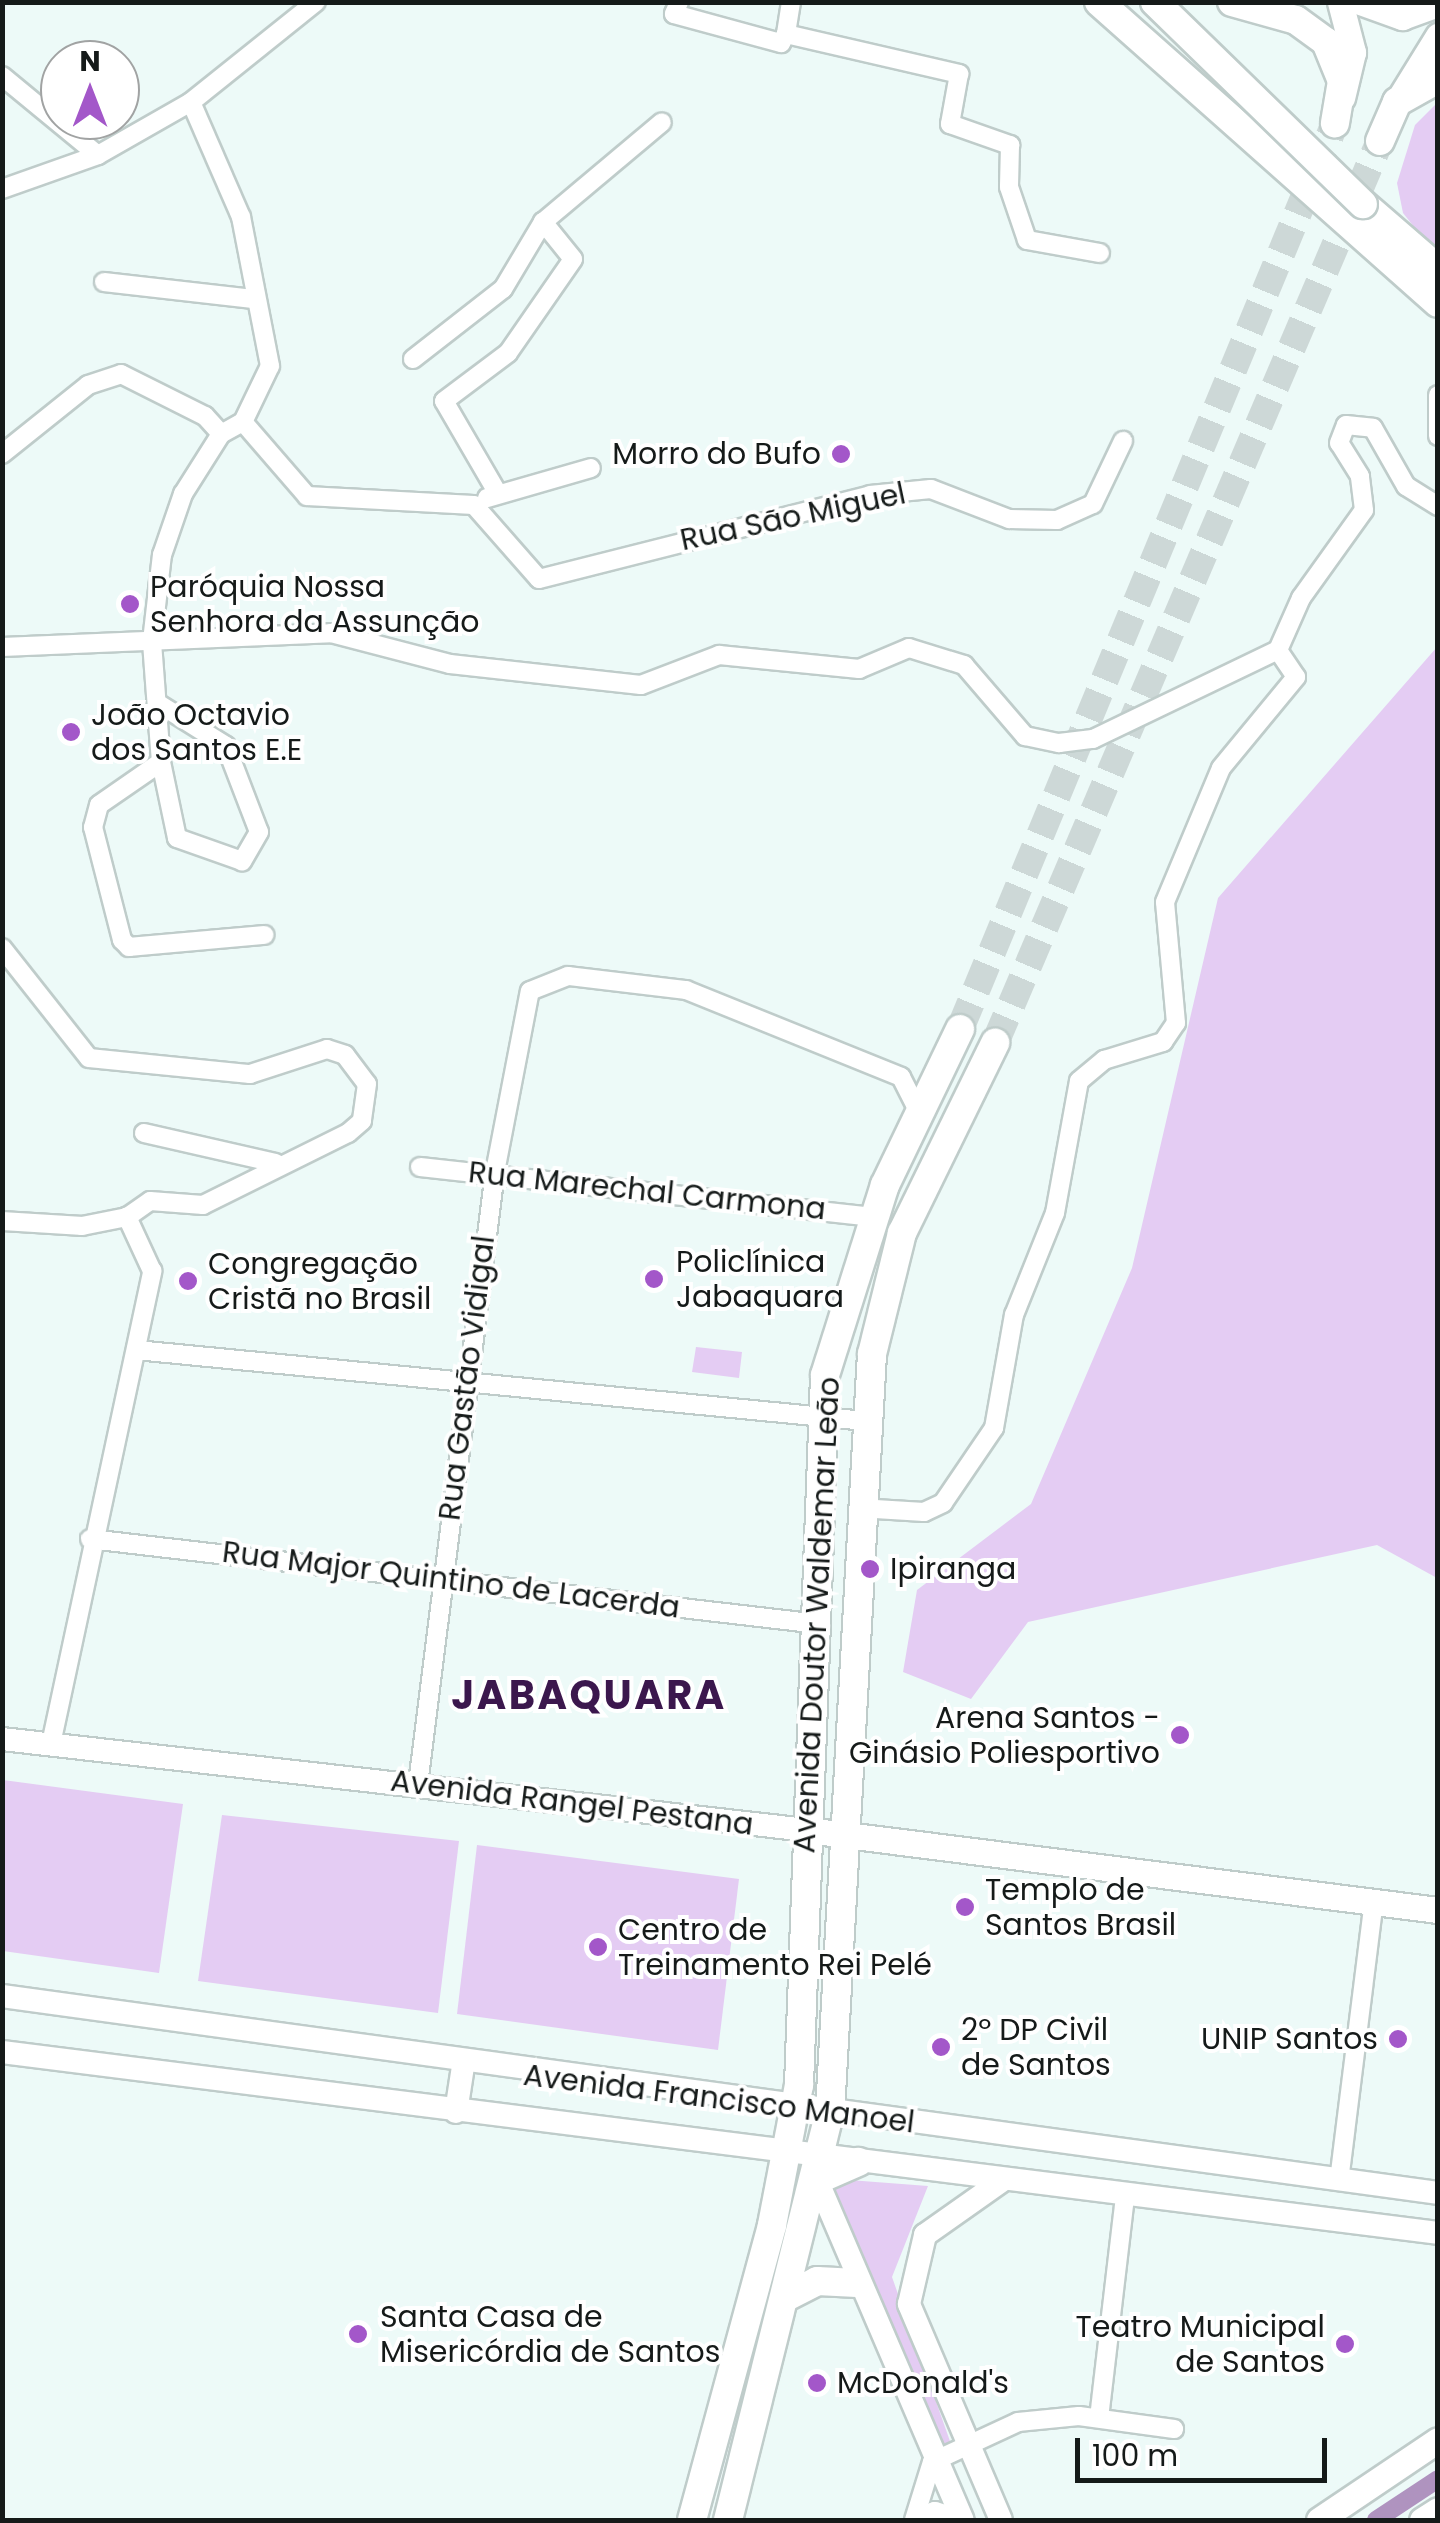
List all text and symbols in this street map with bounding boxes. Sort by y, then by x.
north arrow [40,40,140,140]
text: N [79,42,101,81]
place label: Morro do Bufo [612,436,821,472]
marker: Morro do Bufo [830,443,852,465]
street label: Rua São Miguel [677,476,909,558]
place label: Paróquia Nossa Senhora da Assunção [150,569,479,640]
marker: Paróquia Nossa Senhora da Assunção [119,593,141,615]
place label: João Octavio dos Santos E.E [91,697,302,768]
marker: João Octavio dos Santos E.E [60,721,82,743]
street label: Rua Marechal Carmona [467,1154,827,1228]
street label: Rua Gastão Vidigal [432,1234,502,1522]
place label: Policlínica Jabaquara [676,1244,844,1314]
place label: Congregação Cristã no Brasil [208,1246,431,1316]
marker: Policlínica Jabaquara [641,1266,667,1292]
marker: Congregação Cristã no Brasil [177,1270,199,1292]
street label: Avenida Doutor Waldemar Leão [787,1376,847,1854]
street label: Rua Major Quintino de Lacerda [220,1534,682,1626]
place label: Ipiranga [890,1551,1016,1587]
marker: Ipiranga [859,1558,881,1580]
district label: JABAQUARA [451,1671,727,1719]
place label: Arena Santos - Ginásio Poliesportivo [849,1700,1160,1770]
marker: Arena Santos - Ginásio Poliesportivo [1169,1724,1191,1746]
street label: Avenida Rangel Pestana [389,1763,755,1843]
place label: Templo de Santos Brasil [985,1872,1176,1942]
marker: Templo de Santos Brasil [954,1896,976,1918]
place label: Centro de Treinamento Rei Pelé [618,1912,932,1982]
marker: Centro de Treinamento Rei Pelé [587,1936,609,1958]
place label: 2º DP Civil de Santos [961,2012,1111,2082]
place label: UNIP Santos [1201,2021,1378,2057]
marker: UNIP Santos [1387,2028,1409,2050]
marker: 2º DP Civil de Santos [930,2036,952,2058]
street label: Avenida Francisco Manoel [521,2057,917,2141]
place label: Santa Casa de Misericórdia de Santos [380,2299,720,2370]
place label: Teatro Municipal de Santos [1075,2309,1325,2380]
marker: Santa Casa de Misericórdia de Santos [345,2321,371,2347]
marker: Teatro Municipal de Santos [1334,2333,1356,2355]
place label: McDonald's [837,2365,1009,2401]
marker: McDonald's [806,2372,828,2394]
scale bar [1080,2418,1332,2480]
text: 100 m [1092,2434,1178,2477]

